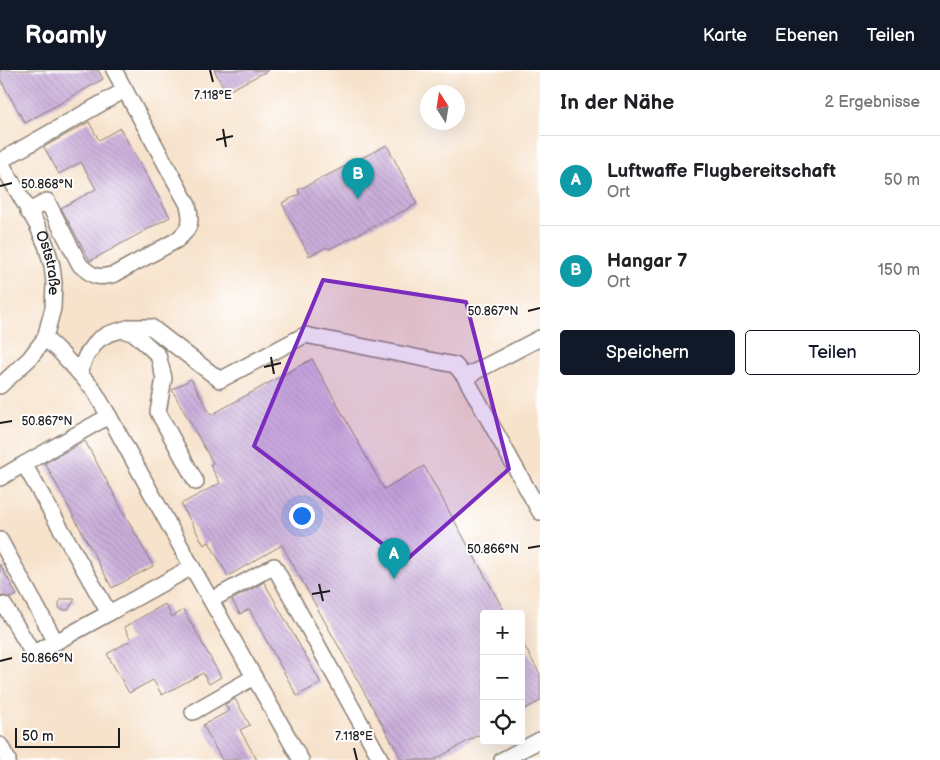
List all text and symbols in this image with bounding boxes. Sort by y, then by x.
text: Roamly [25,21,106,50]
text: Karte [703,25,747,46]
text: Ebenen [775,25,838,46]
text: Teilen [866,25,915,46]
north arrow [420,85,465,130]
text: 7.118°E [194,88,232,103]
text: In der Nähe [560,90,674,115]
text: 2 Ergebnisse [824,93,920,112]
pin: B [342,158,374,199]
text: Luftwaffe Flugbereitschaft [607,160,836,183]
text: A [571,171,581,190]
text: 50 m [884,171,920,190]
text: 50.868°N [21,177,73,192]
text: Ort [607,183,630,202]
street label: Oststraße [31,228,63,296]
text: Hangar 7 [607,250,687,273]
text: B [570,261,582,280]
text: 150 m [878,261,920,280]
text: Ort [607,273,630,292]
text: 50.867°N [467,304,519,319]
button: Speichern [560,330,735,375]
button: Teilen [745,330,920,375]
text: 50.867°N [21,414,73,429]
your location [289,503,315,529]
pin: A [378,538,410,579]
text: 50.866°N [467,542,519,557]
map controls [480,610,525,745]
button: + [480,610,525,655]
text: 50.866°N [21,651,73,666]
button: − [480,655,525,700]
button: locate [480,700,525,745]
scale bar [15,725,120,748]
text: 50 m [22,728,54,745]
text: 7.118°E [335,729,373,744]

